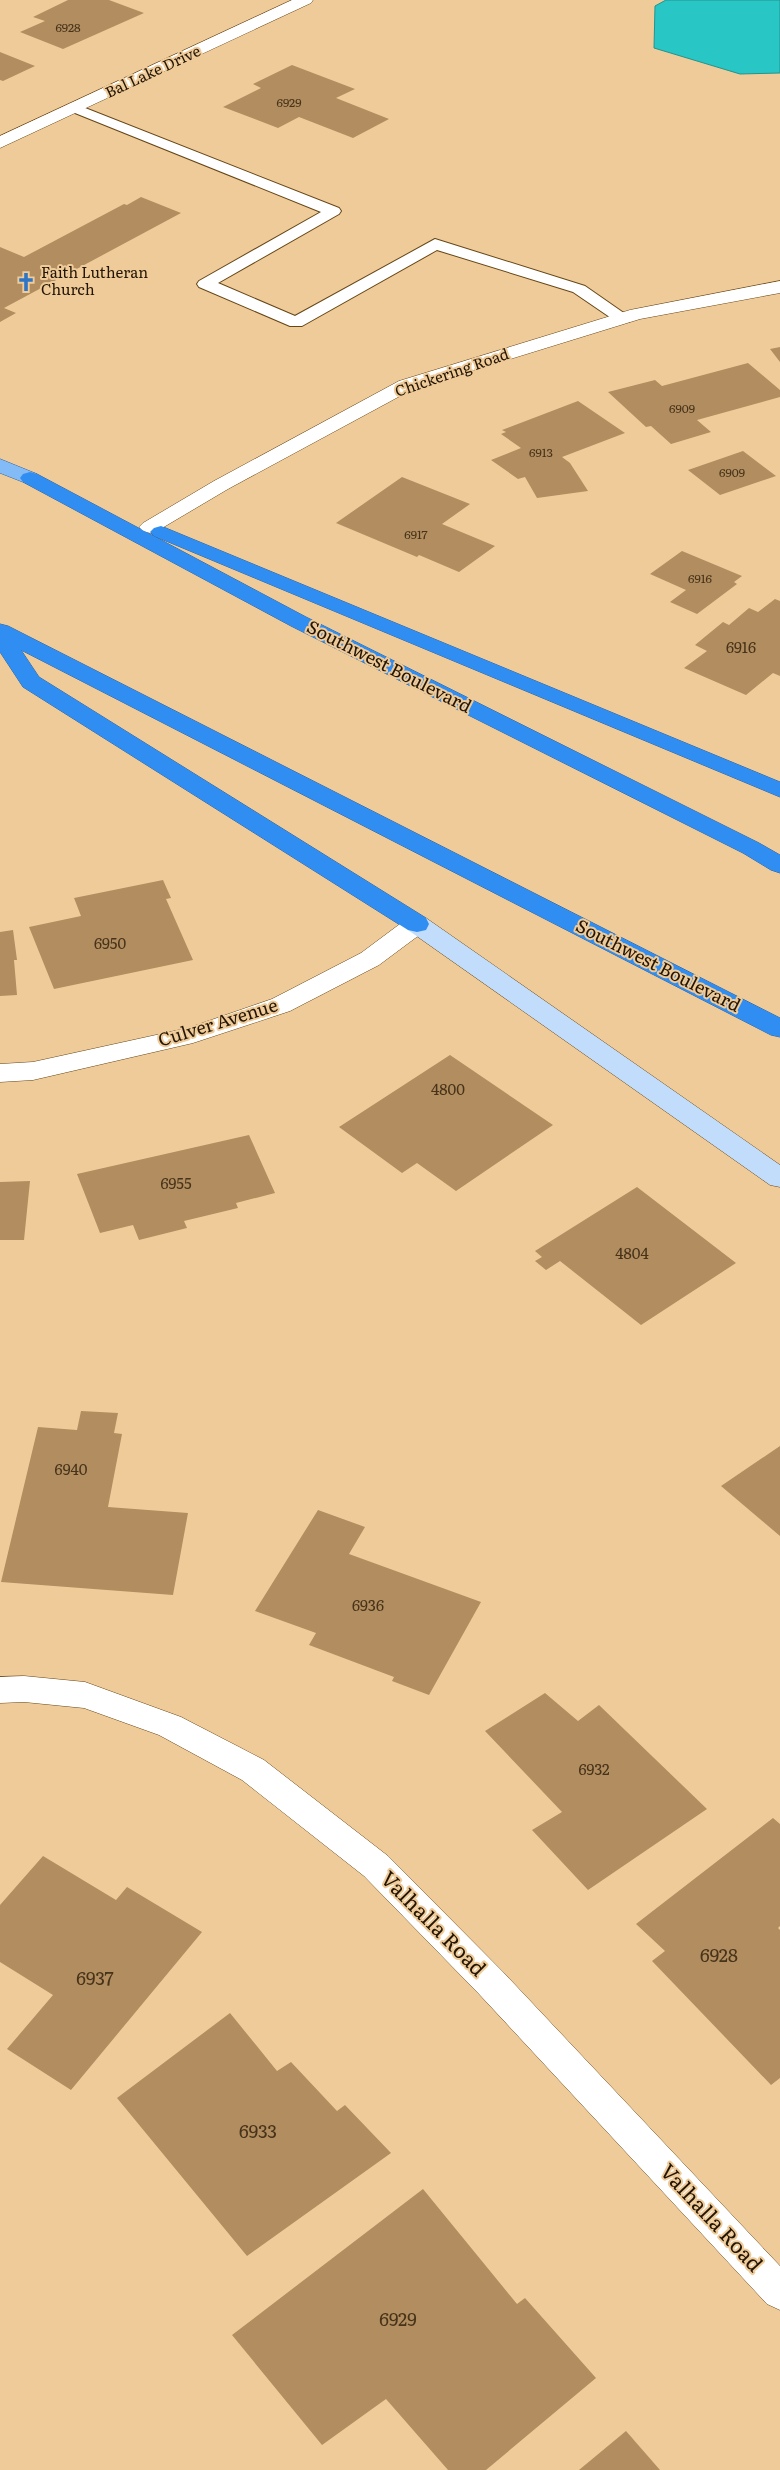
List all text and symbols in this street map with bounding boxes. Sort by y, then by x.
house number: 6928 [55,18,81,36]
street label: Bal Lake Drive [101,38,204,103]
house number: 6929 [277,93,301,111]
place label: Faith Lutheran Church [41,260,148,300]
church icon: Faith Lutheran Church [15,271,37,293]
street label: Chickering Road [391,341,512,402]
house number: 6909 [669,399,695,417]
house number: 6913 [529,443,553,461]
house number: 6909 [719,463,745,481]
house number: 6917 [404,525,428,543]
house number: 6916 [688,569,713,587]
street label: Southwest Boulevard [303,612,477,719]
house number: 6916 [726,635,756,658]
street label: Southwest Boulevard [572,911,746,1018]
house number: 6950 [94,931,126,954]
street label: Culver Avenue [154,991,281,1053]
house number: 4800 [431,1077,465,1100]
house number: 6955 [160,1171,192,1194]
house number: 4804 [615,1241,649,1264]
house number: 6940 [55,1457,88,1480]
house number: 6936 [352,1593,384,1616]
house number: 6932 [578,1757,610,1780]
street label: Valhalla Road [375,1862,495,1982]
house number: 6928 [700,1941,738,1968]
house number: 6937 [76,1964,114,1991]
house number: 6933 [239,2117,277,2144]
street label: Valhalla Road [654,2155,771,2277]
house number: 6929 [379,2305,417,2332]

